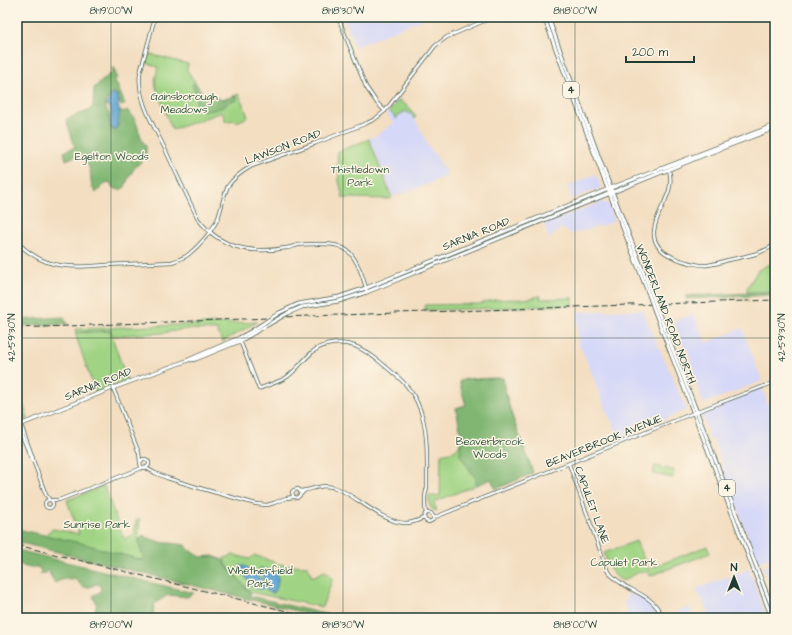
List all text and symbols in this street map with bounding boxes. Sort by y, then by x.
text: 81°19'00"W [90,4,133,18]
text: 81°18'30"W [322,4,365,18]
text: 81°18'00"W [553,4,597,18]
scale bar [626,38,694,64]
text: 200 m [632,44,669,61]
road number: 4 [563,82,579,98]
park label: Gainsborough Meadows [150,89,218,117]
street label: LAWSON ROAD [243,126,323,168]
park label: Egelton Woods [75,149,150,165]
park label: Thistledown Park [331,162,389,190]
street label: SARNIA ROAD [440,214,512,254]
street label: WONDERLAND ROAD NORTH [632,242,700,386]
text: 42°59'30"N [5,313,19,363]
text: 42°59'30"N [775,313,789,363]
street label: SARNIA ROAD [62,364,134,404]
street label: BEAVERBROOK AVENUE [544,411,665,471]
park label: Beaverbrook Woods [456,434,524,462]
street label: CAPULET LANE [571,464,613,546]
road number: 4 [719,480,735,496]
park label: Sunrise Park [63,517,131,532]
park label: Capulet Park [590,555,658,570]
north arrow [714,557,754,597]
text: N [731,560,738,575]
park label: Whetherfield Park [227,563,293,591]
text: 81°19'00"W [90,618,133,632]
text: 81°18'30"W [322,618,365,632]
text: 81°18'00"W [553,618,597,632]

